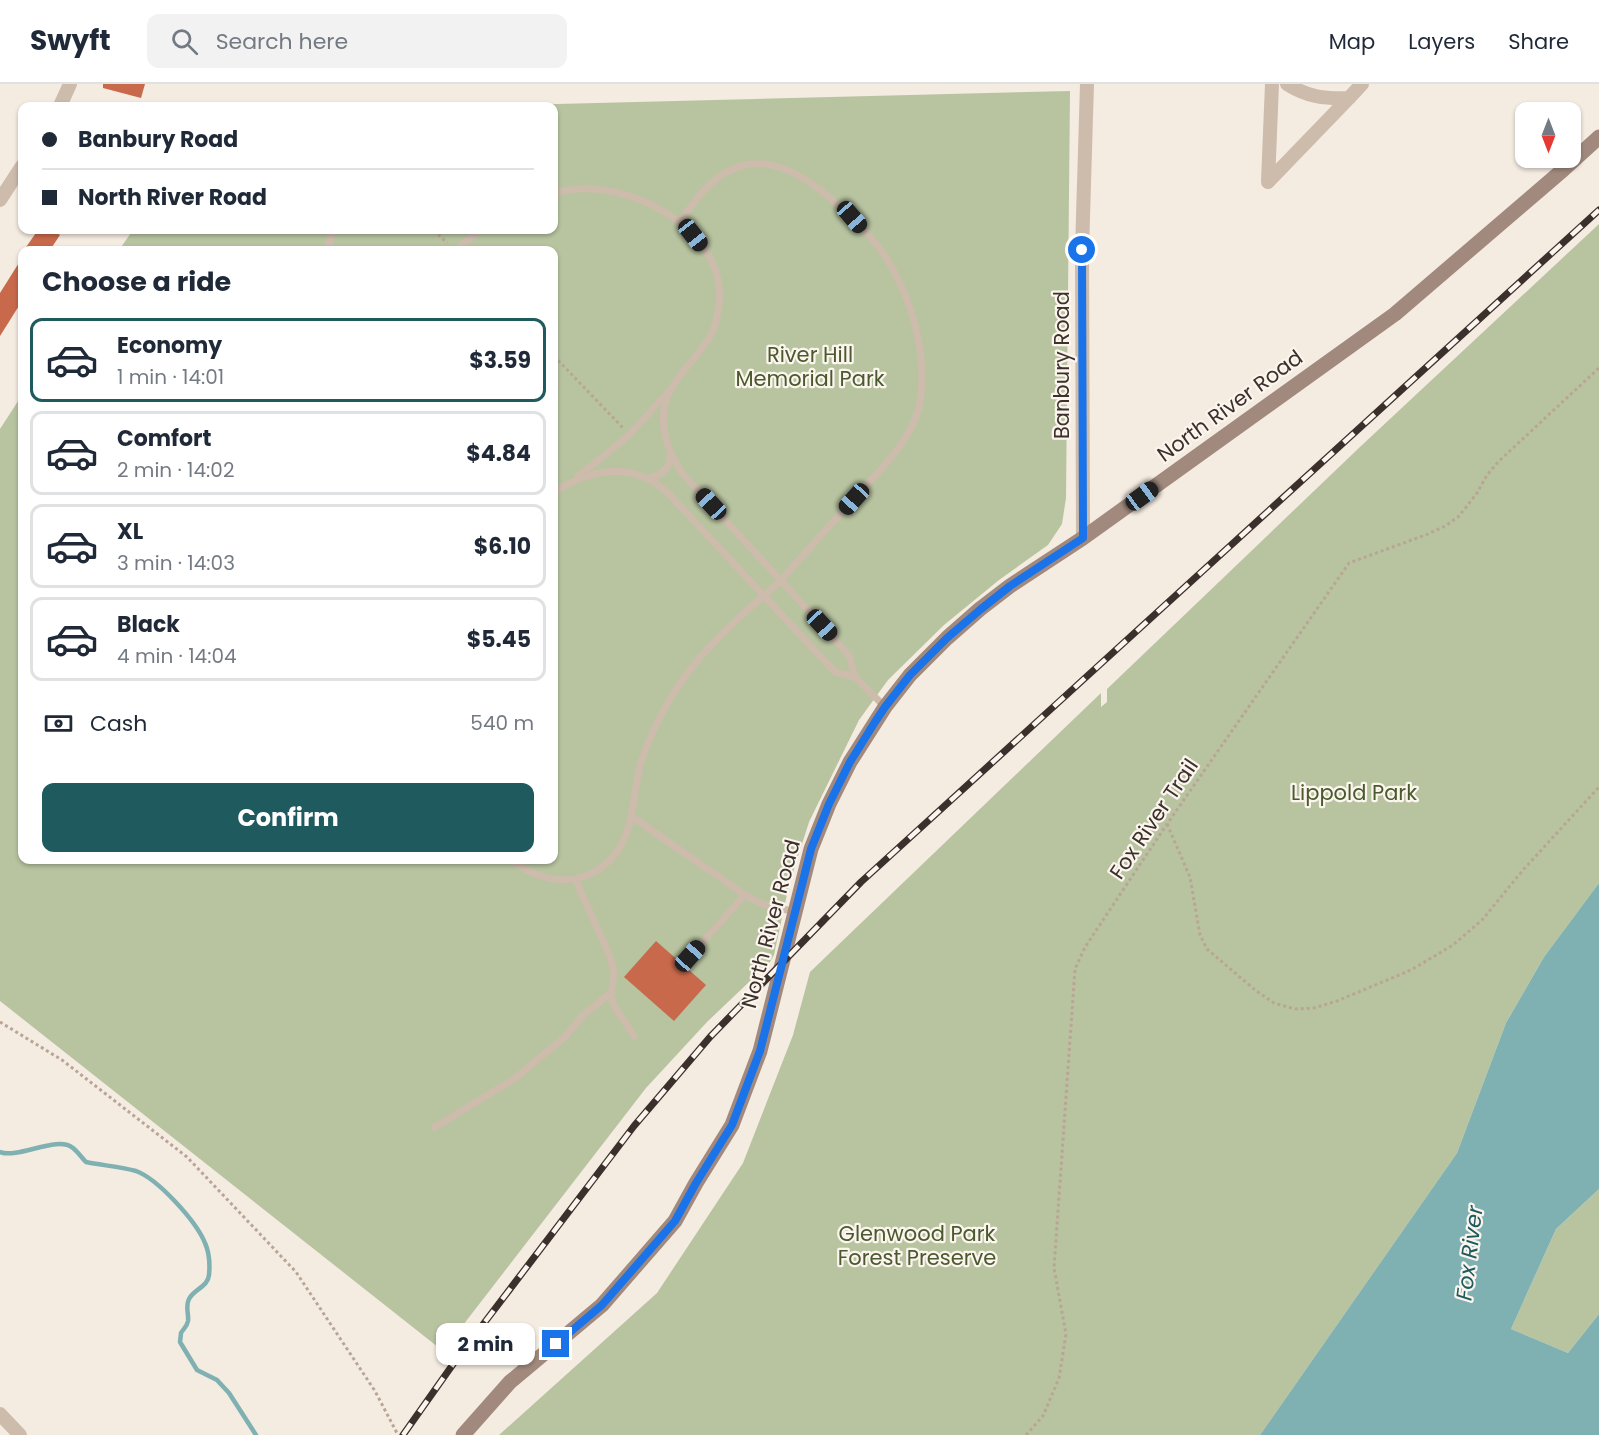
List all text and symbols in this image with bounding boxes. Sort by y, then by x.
search box [147,14,567,68]
text: Swyft [30,21,111,60]
icon: search [168,25,201,58]
text: Search here [216,26,348,57]
text: Map [1329,27,1375,56]
text: Layers [1408,27,1475,56]
text: Share [1508,27,1569,56]
north arrow [1515,102,1581,168]
map controls [1515,102,1581,168]
text: Banbury Road [78,124,238,155]
text: North River Road [78,182,267,213]
car [833,198,871,236]
car [675,215,711,255]
route start [1068,236,1095,263]
text: Choose a ride [42,263,231,300]
street label: Banbury Road [1047,291,1076,439]
text: Economy [117,330,222,361]
icon: car [45,333,99,387]
park label: River Hill Memorial Park [735,340,885,393]
street label: North River Road [1151,343,1308,468]
text: $3.59 [469,345,531,376]
text: 1 min · 14:01 [117,363,224,391]
text: Comfort [117,423,211,454]
icon: car [45,426,99,480]
text: $4.84 [466,438,531,469]
text: 2 min · 14:02 [117,456,234,484]
car [1122,478,1162,514]
car [835,480,873,518]
car [692,485,730,523]
text: XL [117,516,143,547]
icon: car [45,519,99,573]
text: $6.10 [474,531,531,562]
text: 3 min · 14:03 [117,549,235,577]
car [803,606,841,644]
text: Black [117,609,180,640]
icon: car [45,612,99,666]
text: $5.45 [467,624,531,655]
text: 4 min · 14:04 [117,642,237,670]
icon: cash [42,707,75,740]
text: Cash [90,708,147,739]
text: 540 m [470,709,534,737]
street label: Fox River Trail [1103,753,1205,885]
park label: Lippold Park [1291,778,1417,807]
button: Confirm [42,783,534,852]
street label: North River Road [734,836,807,1011]
car [671,937,709,975]
water label: Fox River [1448,1203,1491,1302]
park label: Glenwood Park Forest Preserve [838,1219,996,1272]
callout: 2 min [436,1323,535,1365]
text: 2 min [457,1330,514,1358]
route end [542,1330,569,1357]

